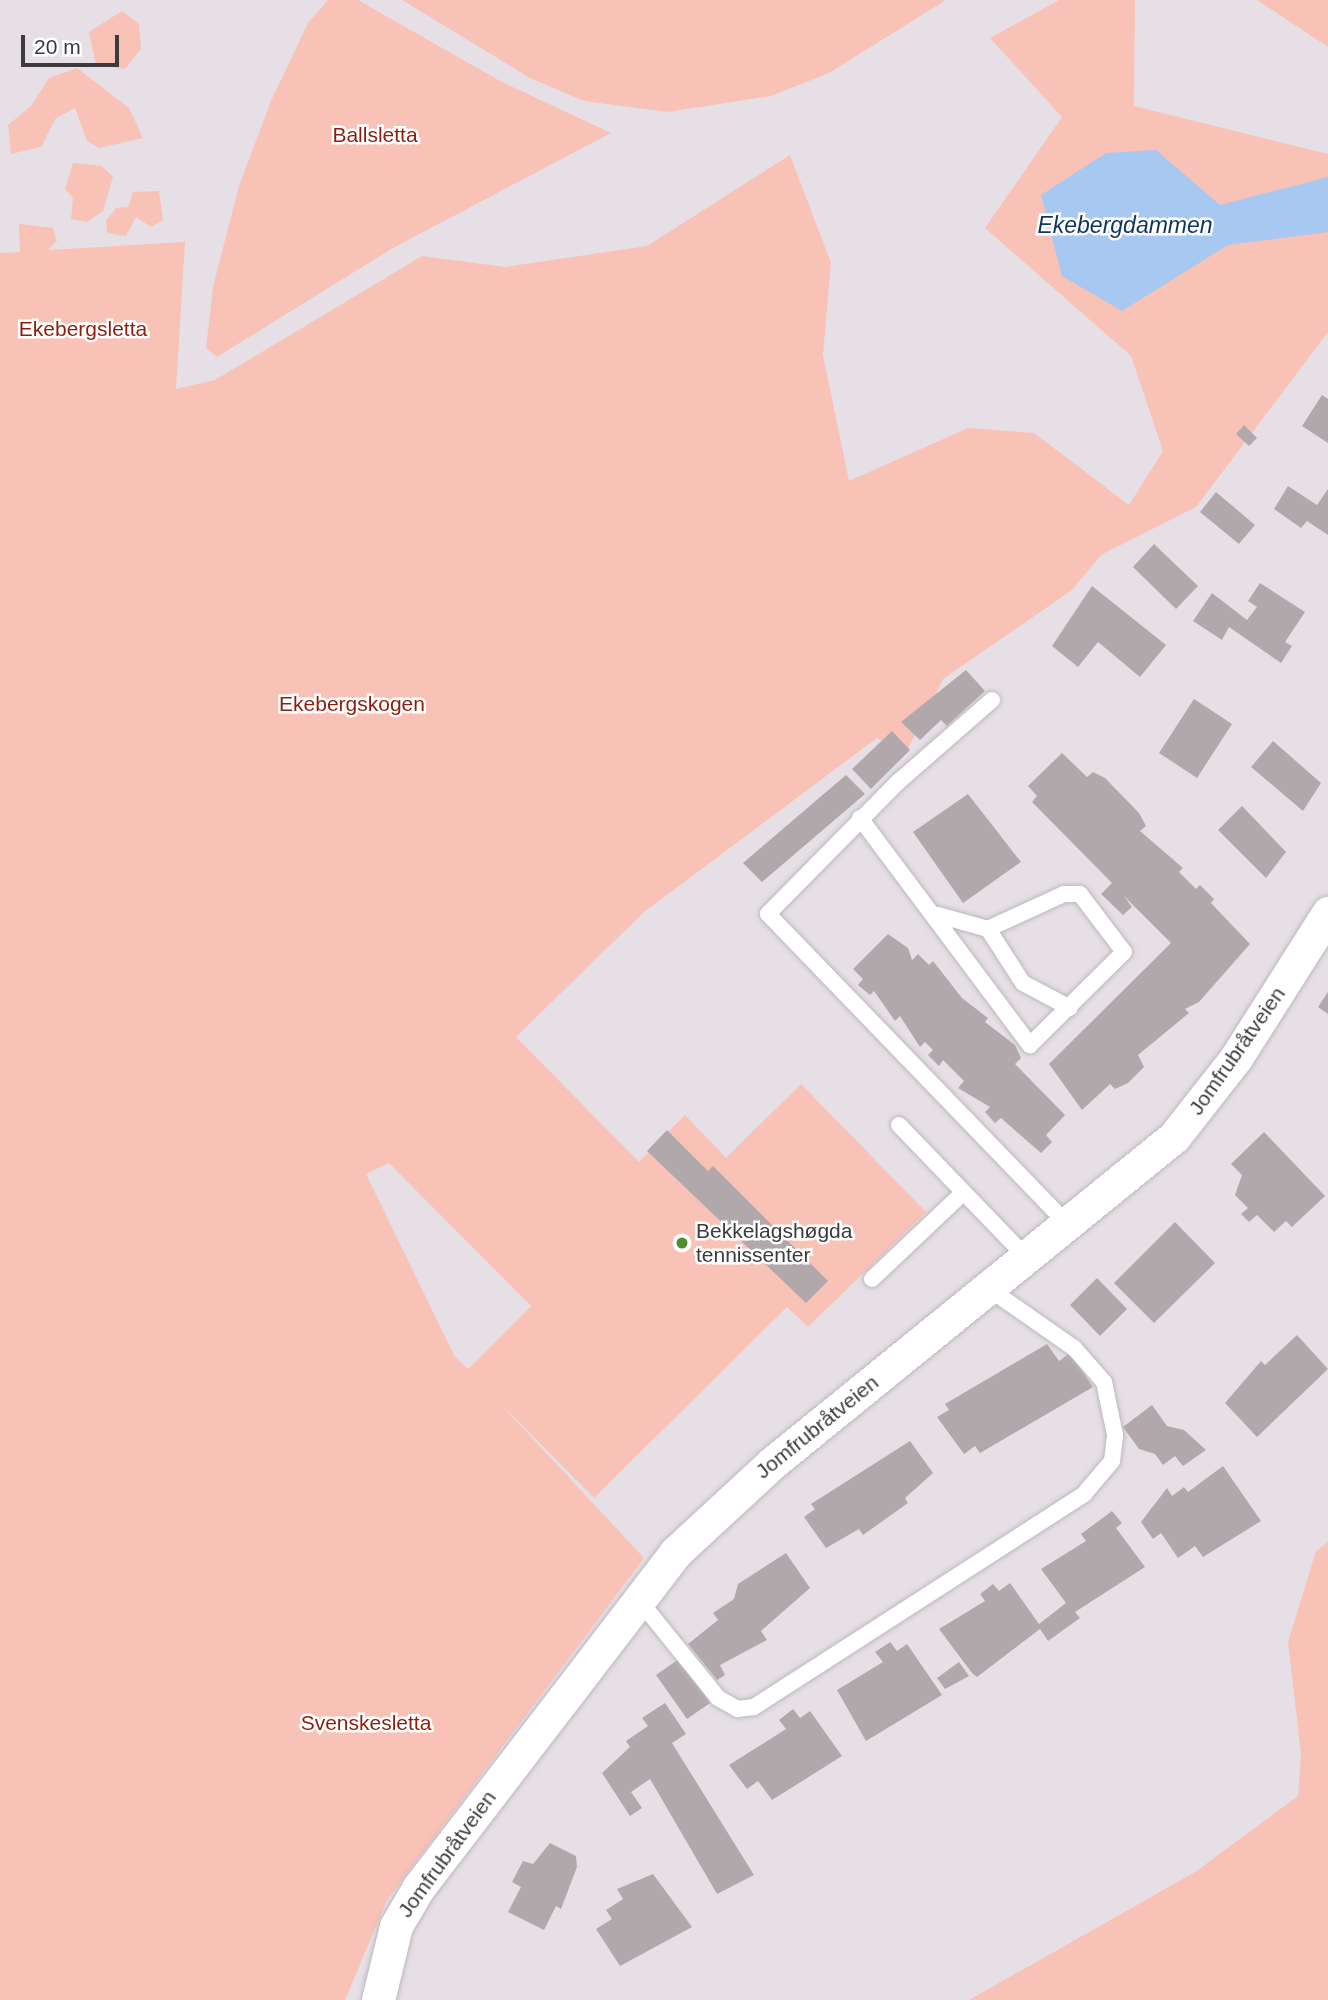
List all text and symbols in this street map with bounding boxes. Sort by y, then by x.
scale bar [24,21,122,65]
text: 20 m [34,35,81,58]
park label: Ballsletta [332,122,418,148]
water label: Ekebergdammen [1037,211,1213,239]
park label: Ekebergsletta [19,316,147,342]
park label: Ekebergskogen [279,691,425,717]
street label: Jomfrubråtveien [1183,982,1291,1120]
place label: Bekkelagshøgda tennissenter [696,1218,852,1268]
marker: Bekkelagshøgda tennissenter [674,1235,690,1251]
street label: Jomfrubråtveien [751,1370,883,1484]
park label: Svenskesletta [301,1710,431,1736]
street label: Jomfrubråtveien [393,1786,501,1922]

